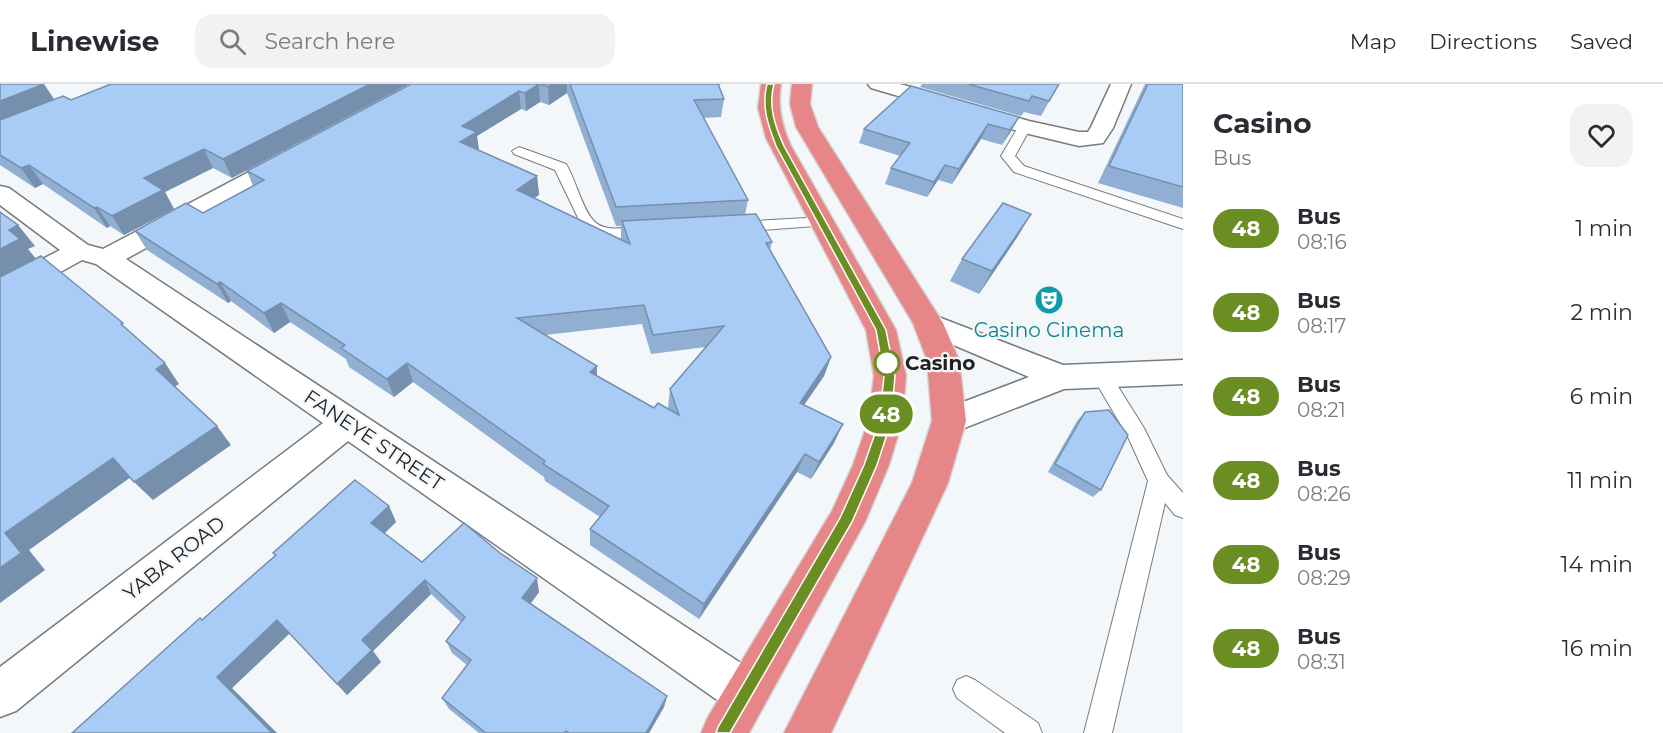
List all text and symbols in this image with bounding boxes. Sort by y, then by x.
search box [195,14,615,68]
text: Linewise [30,24,159,58]
icon: search [216,25,249,58]
text: Search here [264,28,395,55]
text: Map [1350,29,1396,54]
text: Directions [1429,29,1537,54]
text: Saved [1570,29,1633,54]
button: heart [1570,104,1633,167]
text: Casino [1213,106,1312,140]
text: Bus [1213,146,1251,170]
text: Bus [1297,203,1341,230]
text: 1 min [1575,215,1633,242]
text: 48 [1232,216,1260,241]
text: 08:16 [1297,230,1347,254]
theatre icon: Casino Cinema [1033,284,1065,316]
text: Bus [1297,287,1341,314]
text: 2 min [1571,299,1633,326]
text: 48 [1232,300,1260,325]
text: 08:17 [1297,314,1346,338]
place label: Casino Cinema [974,318,1124,342]
marker: Casino [874,350,900,376]
place label: Casino [905,351,975,375]
text: Bus [1297,371,1341,398]
text: 6 min [1570,383,1633,410]
street label: FANEYE STREET [300,384,449,496]
text: 48 [1232,384,1260,409]
line badge: 48 [859,394,913,434]
text: 08:21 [1297,398,1346,422]
text: 48 [872,402,900,427]
text: Bus [1297,455,1341,482]
text: 11 min [1567,467,1633,494]
text: 48 [1232,468,1260,493]
text: 08:26 [1297,482,1351,506]
street label: YABA ROAD [118,511,230,605]
text: Bus [1297,539,1341,566]
text: 14 min [1561,551,1633,578]
text: 48 [1232,552,1260,577]
text: 08:29 [1297,566,1351,590]
text: Bus [1297,623,1341,650]
text: 16 min [1562,635,1633,662]
text: 48 [1232,636,1260,661]
text: 08:31 [1297,650,1346,674]

